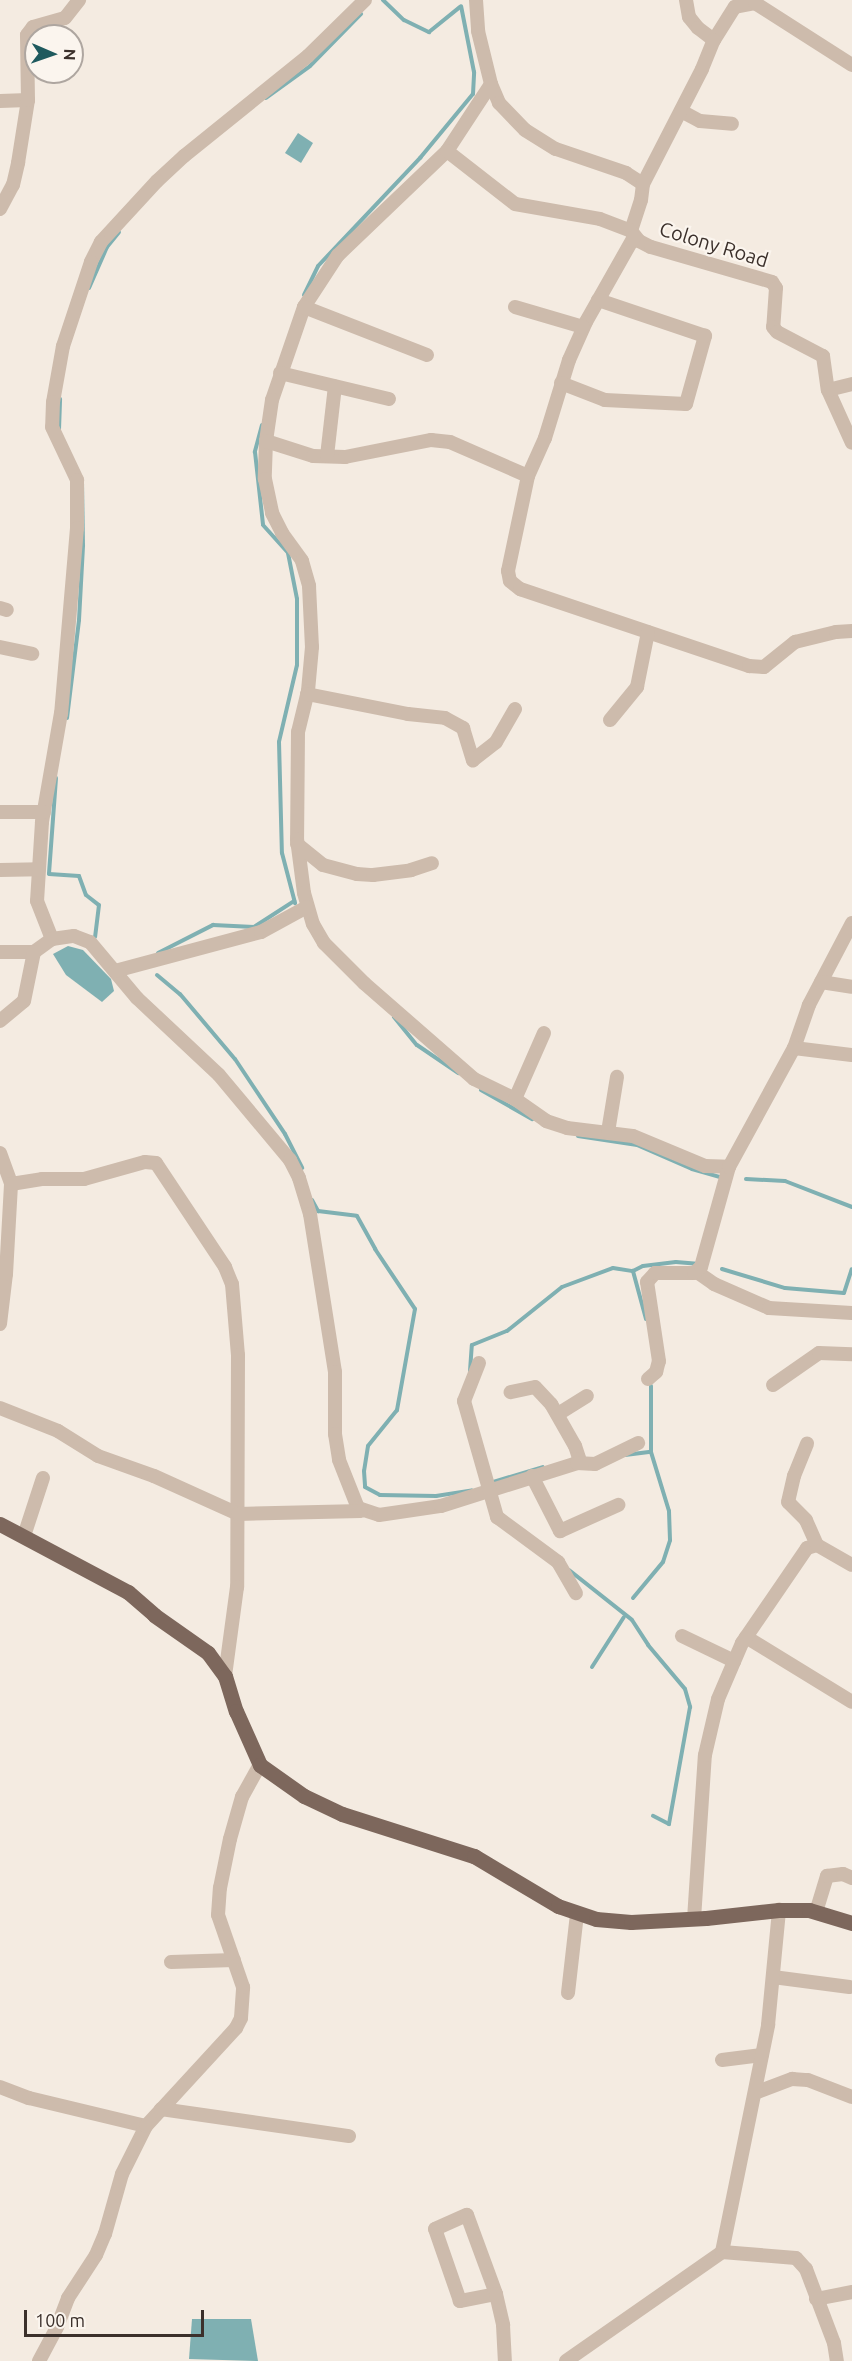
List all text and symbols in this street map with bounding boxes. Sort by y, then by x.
north arrow [24,24,84,84]
text: N [61,48,79,61]
street label: Colony Road [657,216,771,272]
scale bar [27,2298,207,2336]
text: 100 m [35,2310,85,2330]

